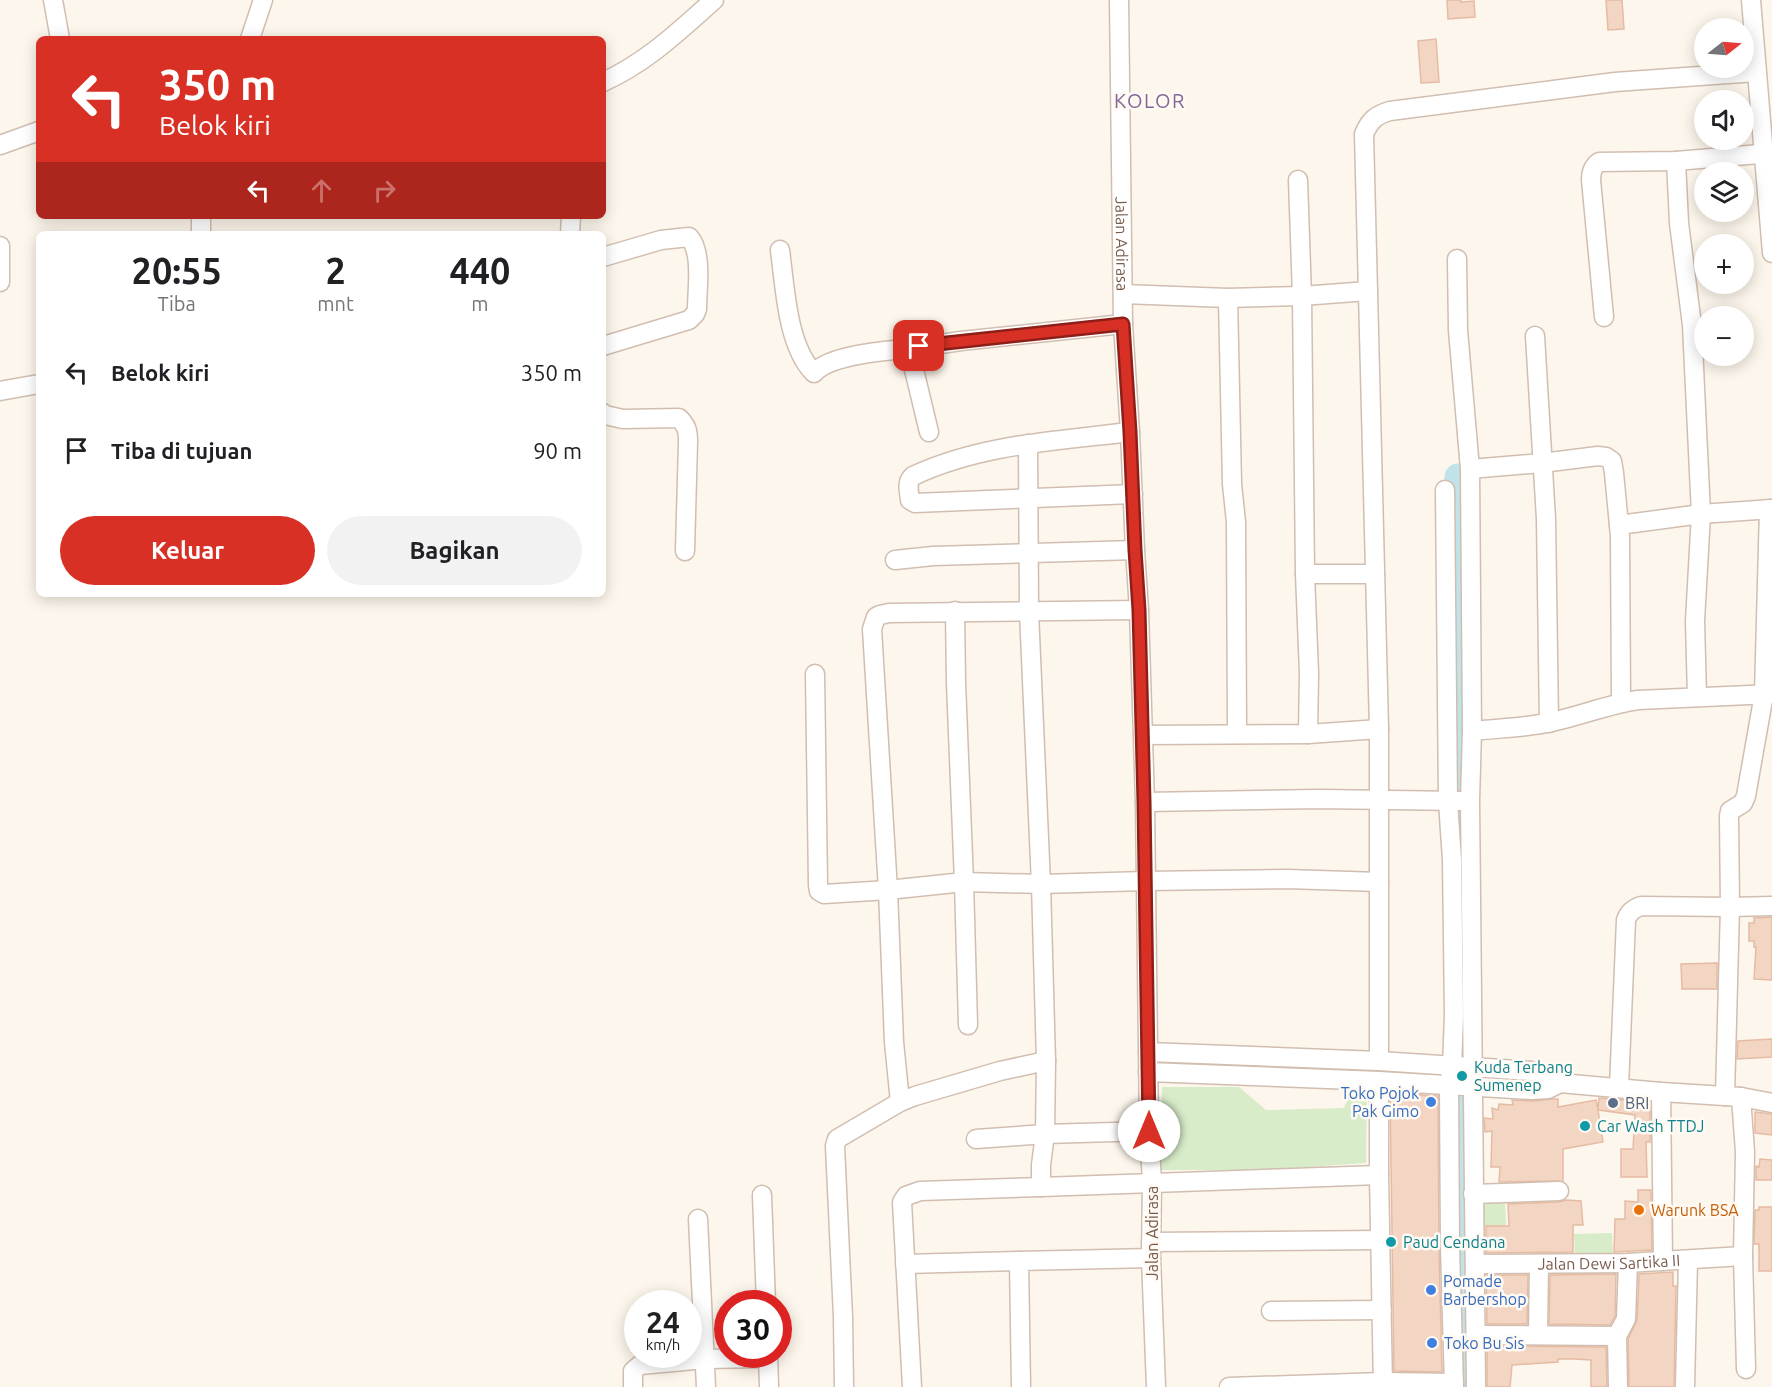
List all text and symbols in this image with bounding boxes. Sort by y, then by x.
north arrow [1694,18,1754,78]
map controls [1694,18,1754,366]
icon: left [60,60,138,138]
text: 350 m [159,61,276,108]
district label: KOLOR [1114,89,1186,112]
button: sound [1694,90,1754,150]
text: Belok kiri [159,110,271,140]
button: layers [1694,162,1754,222]
icon: left [242,174,275,207]
icon: ahead [305,174,338,207]
icon: right [368,174,401,207]
street label: Jalan Adirasa [1112,197,1132,291]
button: + [1694,234,1754,294]
text: 20:55 [132,250,222,291]
text: 2 [325,250,346,291]
text: 440 [449,250,510,291]
text: Tiba [157,292,196,315]
text: mnt [317,292,354,315]
text: m [471,292,489,315]
button: − [1694,306,1754,366]
pin [893,320,944,371]
icon: arrive [902,329,935,362]
icon: left [60,356,93,389]
text: Belok kiri [111,360,209,385]
text: 350 m [521,360,582,385]
icon: arrive [60,434,93,467]
text: Tiba di tujuan [111,438,252,463]
text: 90 m [533,438,582,463]
button: Keluar [60,516,315,585]
button: Bagikan [327,516,582,585]
place label: Kuda Terbang Sumenep [1474,1058,1573,1094]
marker: Kuda Terbang Sumenep [1455,1069,1469,1083]
place label: Toko Pojok Pak Gimo [1341,1084,1419,1120]
place label: BRI [1625,1094,1649,1112]
marker: Toko Pojok Pak Gimo [1424,1095,1438,1109]
marker: BRI [1606,1096,1620,1110]
position arrow [1117,1099,1181,1163]
place label: Car Wash TTDJ [1597,1117,1704,1135]
marker: Car Wash TTDJ [1578,1119,1592,1133]
street label: Jalan Adirasa [1143,1186,1161,1280]
place label: Warunk BSA [1651,1201,1739,1219]
marker: Warunk BSA [1632,1203,1646,1217]
place label: Paud Cendana [1403,1233,1506,1251]
marker: Paud Cendana [1384,1235,1398,1249]
street label: Jalan Dewi Sartika II [1538,1251,1681,1273]
place label: Pomade Barbershop [1443,1272,1527,1308]
marker: Pomade Barbershop [1424,1283,1438,1297]
speed limit sign: 30 [714,1290,792,1368]
text: 24 [646,1305,680,1339]
place label: Toko Bu Sis [1444,1334,1525,1352]
text: km/h [646,1336,680,1353]
marker: Toko Bu Sis [1425,1336,1439,1350]

